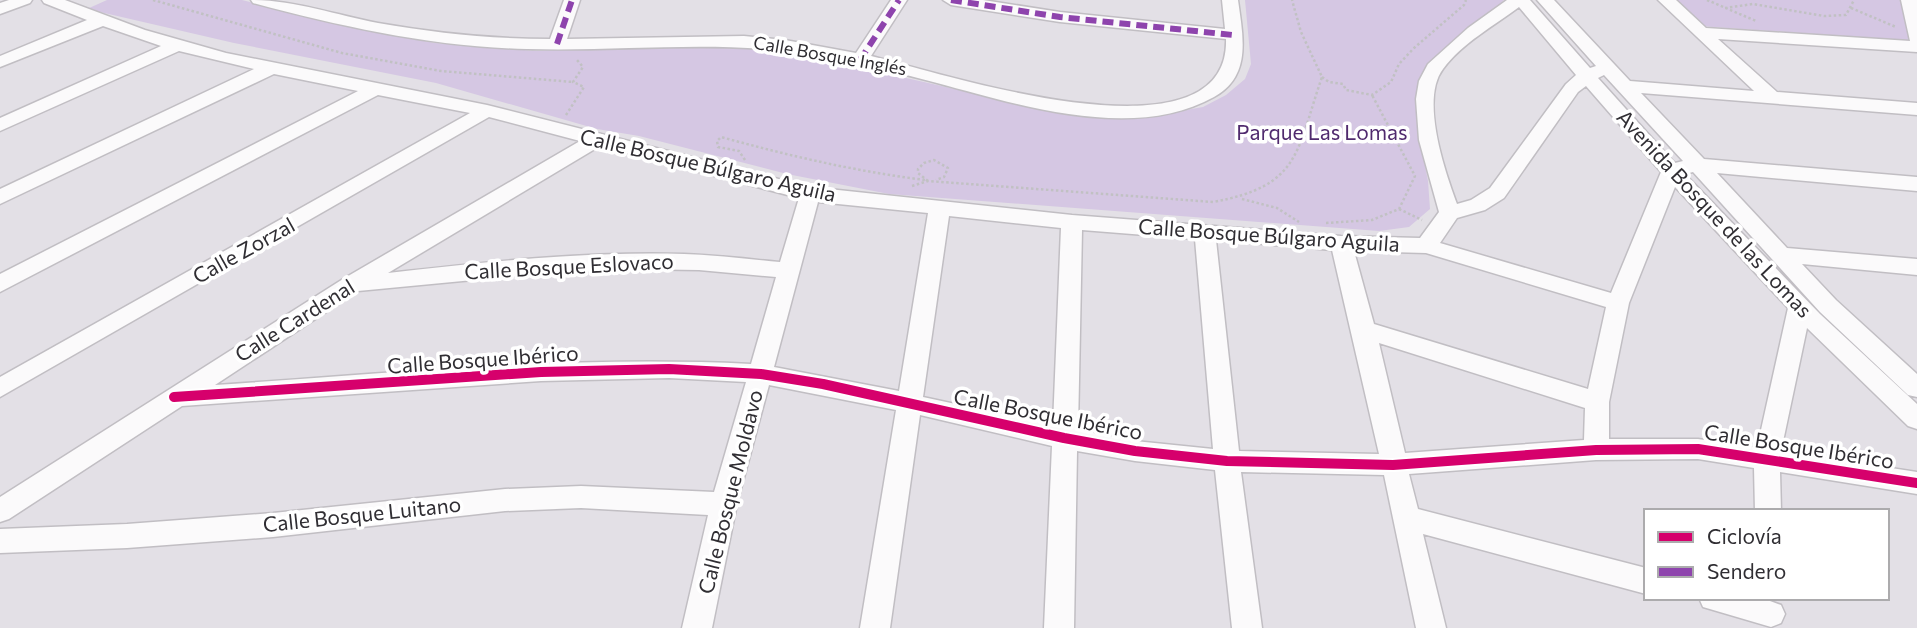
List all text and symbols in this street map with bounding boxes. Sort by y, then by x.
street label: Calle Bosque Inglés [752,31,908,79]
street label: Avenida Bosque de las Lomas [1612,104,1818,322]
park label: Parque Las Lomas [1236,119,1408,144]
street label: Calle Bosque Búlgaro Aguila [578,123,839,206]
street label: Calle Zorzal [188,211,299,288]
street label: Calle Bosque Búlgaro Aguila [1138,213,1401,256]
street label: Calle Bosque Eslovaco [464,248,674,283]
street label: Calle Cardenal [230,273,359,366]
street label: Calle Bosque Ibérico [386,339,579,378]
street label: Calle Bosque Ibérico [952,383,1145,444]
street label: Calle Bosque Moldavo [692,387,767,596]
street label: Calle Bosque Ibérico [1703,418,1896,473]
street label: Calle Bosque Luitano [262,491,462,536]
legend [1644,509,1889,600]
text: Ciclovía [1707,523,1782,548]
text: Sendero [1707,558,1786,583]

